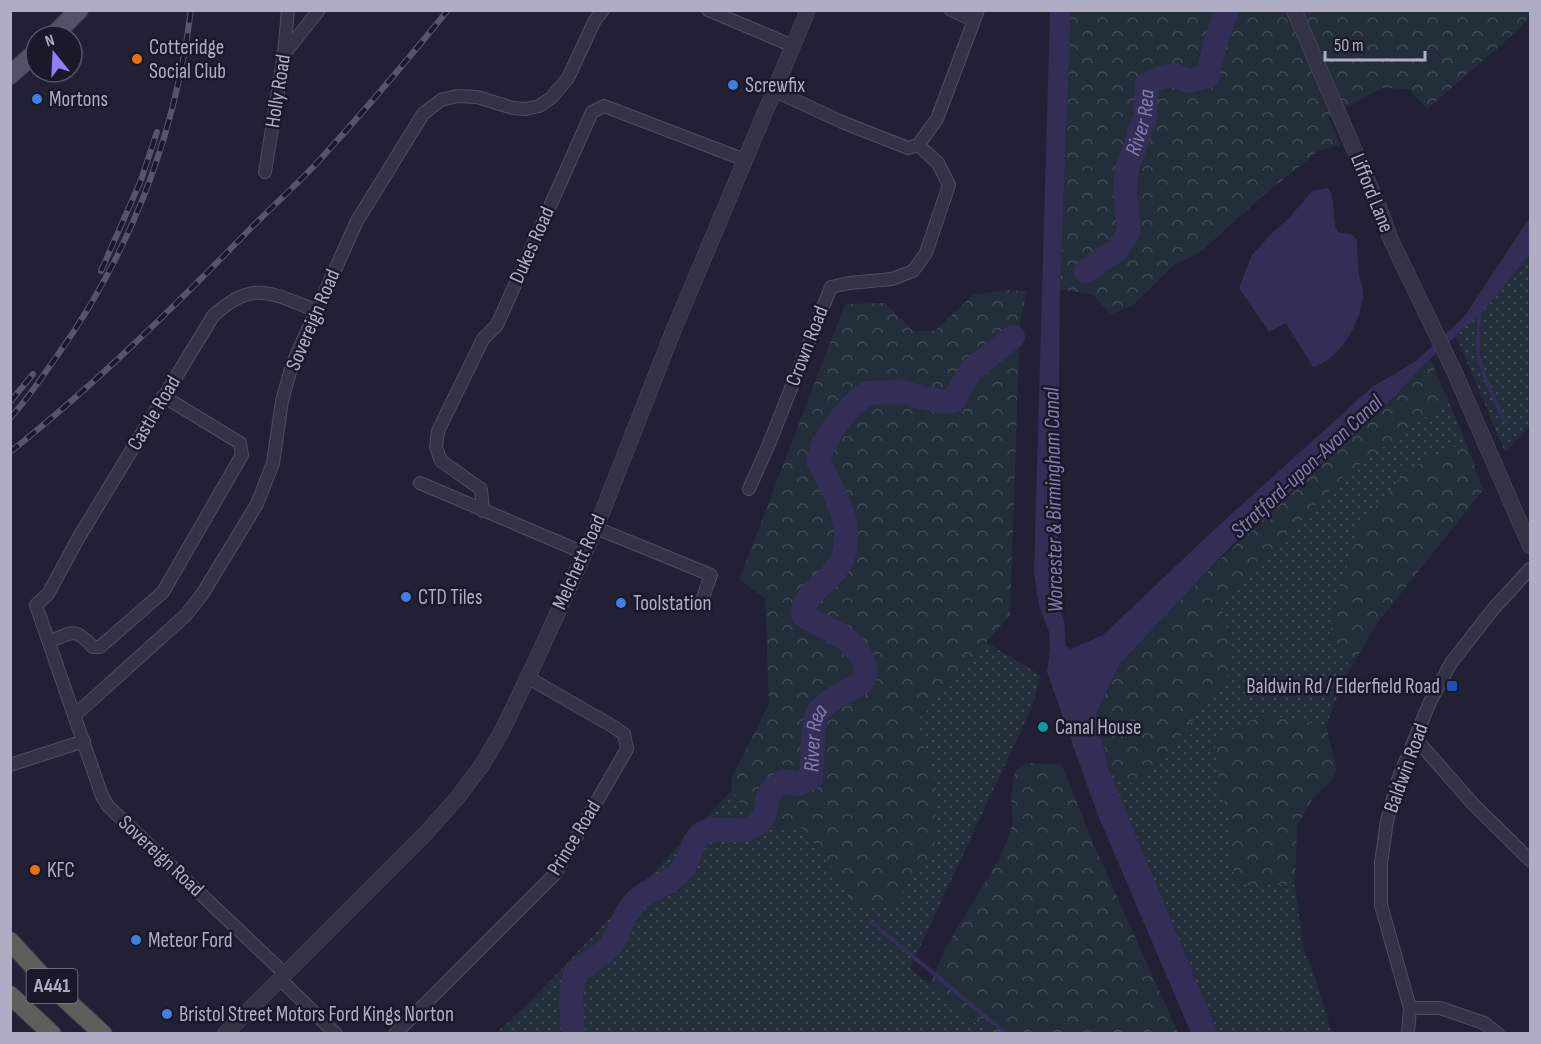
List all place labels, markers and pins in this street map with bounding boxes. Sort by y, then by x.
place label: Cotteridge Social Club [149,35,226,84]
marker: Cotteridge Social Club [130,52,144,66]
place label: Screwfix [745,73,805,98]
marker: Screwfix [726,78,740,92]
place label: Mortons [49,87,108,112]
marker: Mortons [30,92,44,106]
place label: CTD Tiles [418,585,483,610]
marker: CTD Tiles [399,590,413,604]
place label: Toolstation [633,591,711,616]
marker: Toolstation [614,596,628,610]
place label: Baldwin Rd / Elderfield Road [1246,674,1440,699]
marker: Baldwin Rd / Elderfield Road [1445,679,1459,693]
place label: Canal House [1055,715,1141,740]
marker: Canal House [1036,720,1050,734]
place label: KFC [47,858,75,883]
marker: KFC [28,863,42,877]
place label: Meteor Ford [148,928,232,953]
marker: Meteor Ford [129,933,143,947]
place label: Bristol Street Motors Ford Kings Norton [179,1002,454,1027]
marker: Bristol Street Motors Ford Kings Norton [160,1007,174,1021]

